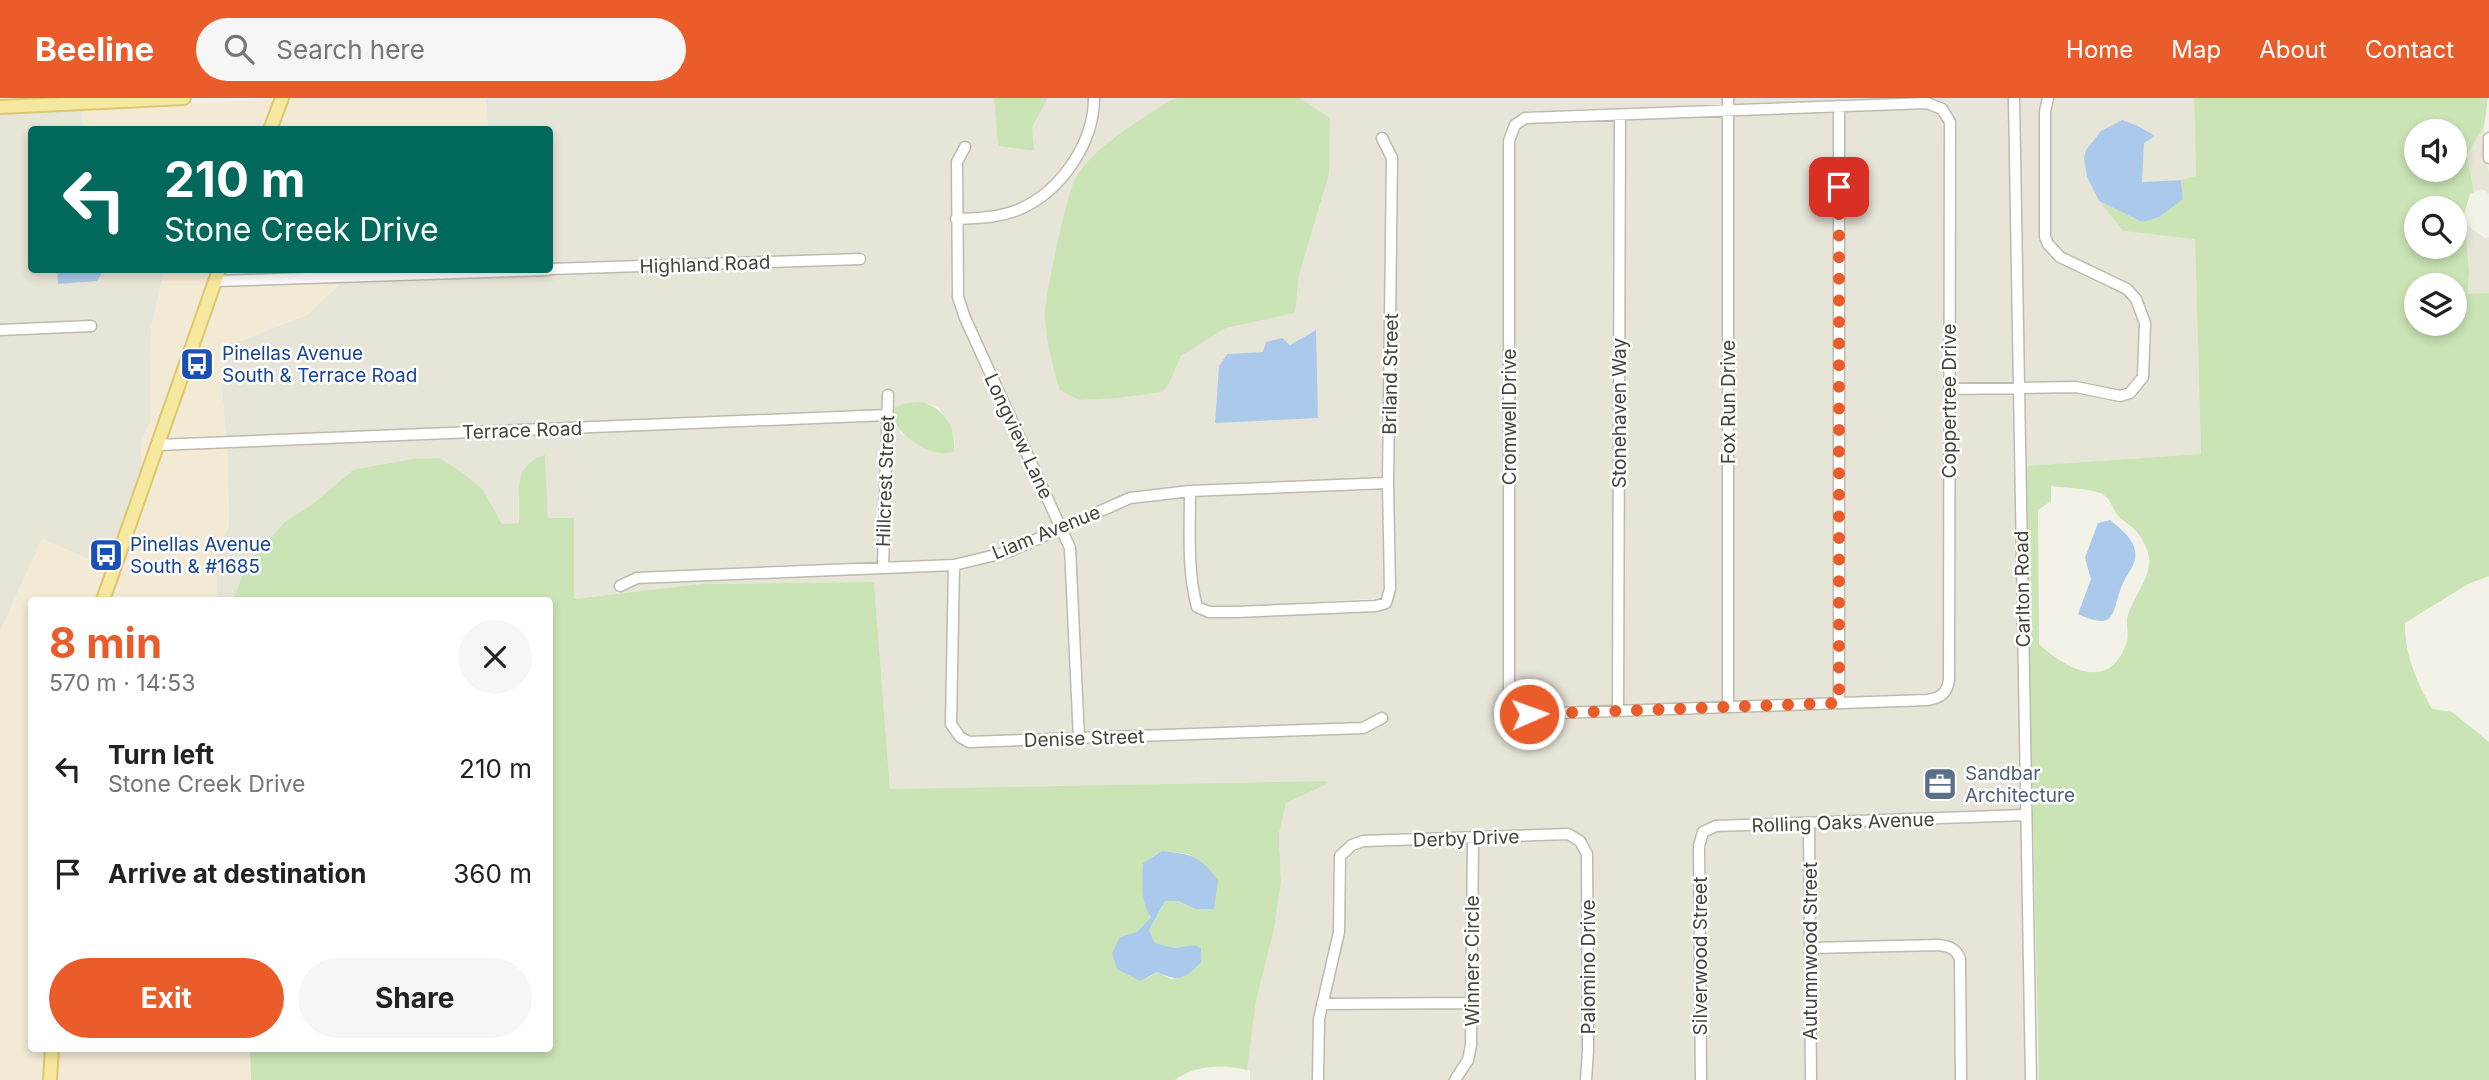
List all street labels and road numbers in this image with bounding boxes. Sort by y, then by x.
street label: Highland Road [639,251,771,278]
street label: Briland Street [1378,313,1403,435]
street label: Coppertree Drive [1938,324,1961,478]
street label: Stonehaven Way [1608,338,1631,488]
street label: Fox Run Drive [1717,340,1740,464]
street label: Cromwell Drive [1498,349,1521,485]
street label: Longview Lane [979,370,1058,503]
street label: Hillcrest Street [872,415,899,547]
street label: Terrace Road [462,417,582,444]
street label: Liam Avenue [989,500,1104,565]
street label: Carlton Road [2010,530,2035,648]
street label: Denise Street [1023,725,1145,752]
street label: Rolling Oaks Avenue [1751,808,1935,837]
street label: Derby Drive [1412,825,1520,852]
street label: Autumnwood Street [1799,862,1822,1040]
street label: Silverwood Street [1689,877,1712,1035]
street label: Winners Circle [1461,895,1484,1027]
street label: Palomino Drive [1577,899,1600,1035]

